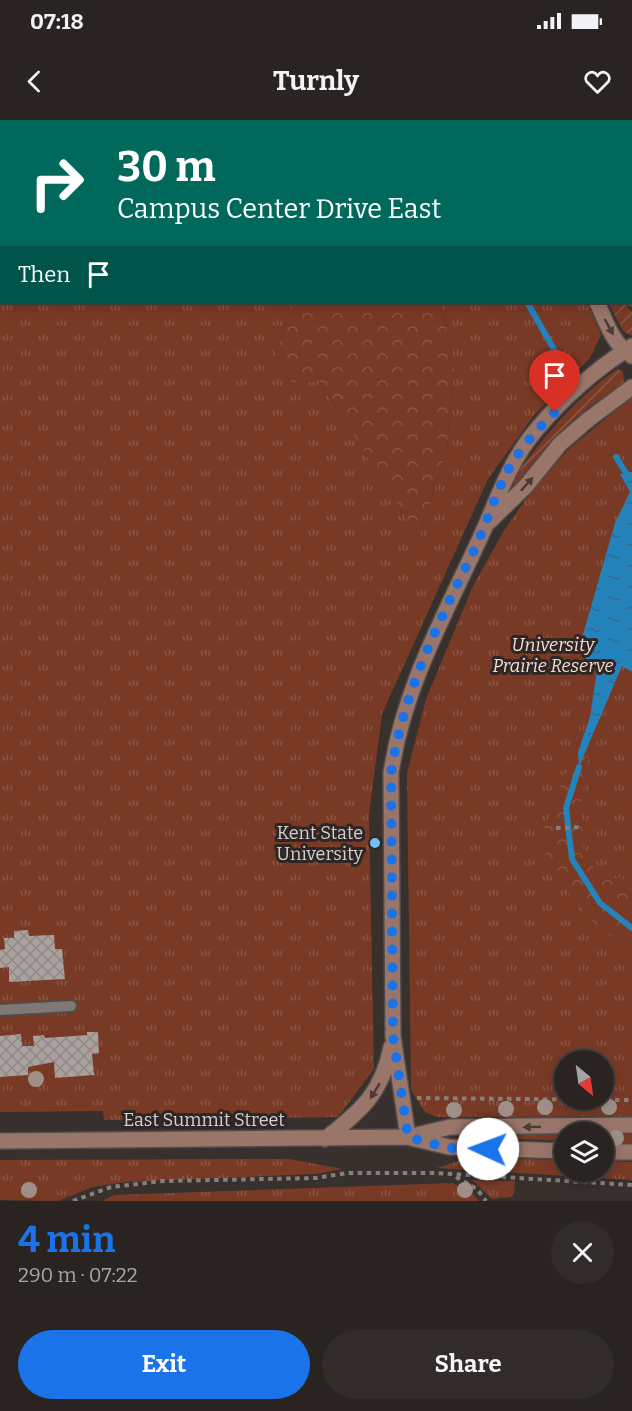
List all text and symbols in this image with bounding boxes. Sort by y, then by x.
text: 07:18 [30,8,84,35]
icon: back [18,65,51,98]
text: Turnly [273,65,359,97]
icon: heart [581,65,614,98]
text: 30 m [117,142,216,192]
icon: right [18,144,96,222]
text: Campus Center Drive East [117,193,441,225]
icon: arrive [82,258,115,291]
text: Then [18,261,70,288]
one-way arrow [604,319,614,336]
pin [529,350,580,412]
icon: arrive [538,359,571,392]
one-way arrow [520,477,534,492]
park label: University Prairie Reserve [492,634,614,677]
place label: Kent State University [277,822,363,865]
marker: Kent State University [368,836,382,850]
north arrow [554,1050,614,1110]
map controls [554,1050,614,1182]
one-way arrow [370,1082,381,1099]
street label: East Summit Street [123,1109,285,1131]
position arrow [456,1117,520,1181]
one-way arrow [522,1122,541,1132]
button: layers [554,1122,614,1182]
text: 4 min [18,1218,115,1262]
button: close [551,1221,614,1284]
text: 290 m · 07:22 [18,1263,138,1287]
button: Exit [18,1330,310,1399]
button: Share [322,1330,614,1399]

